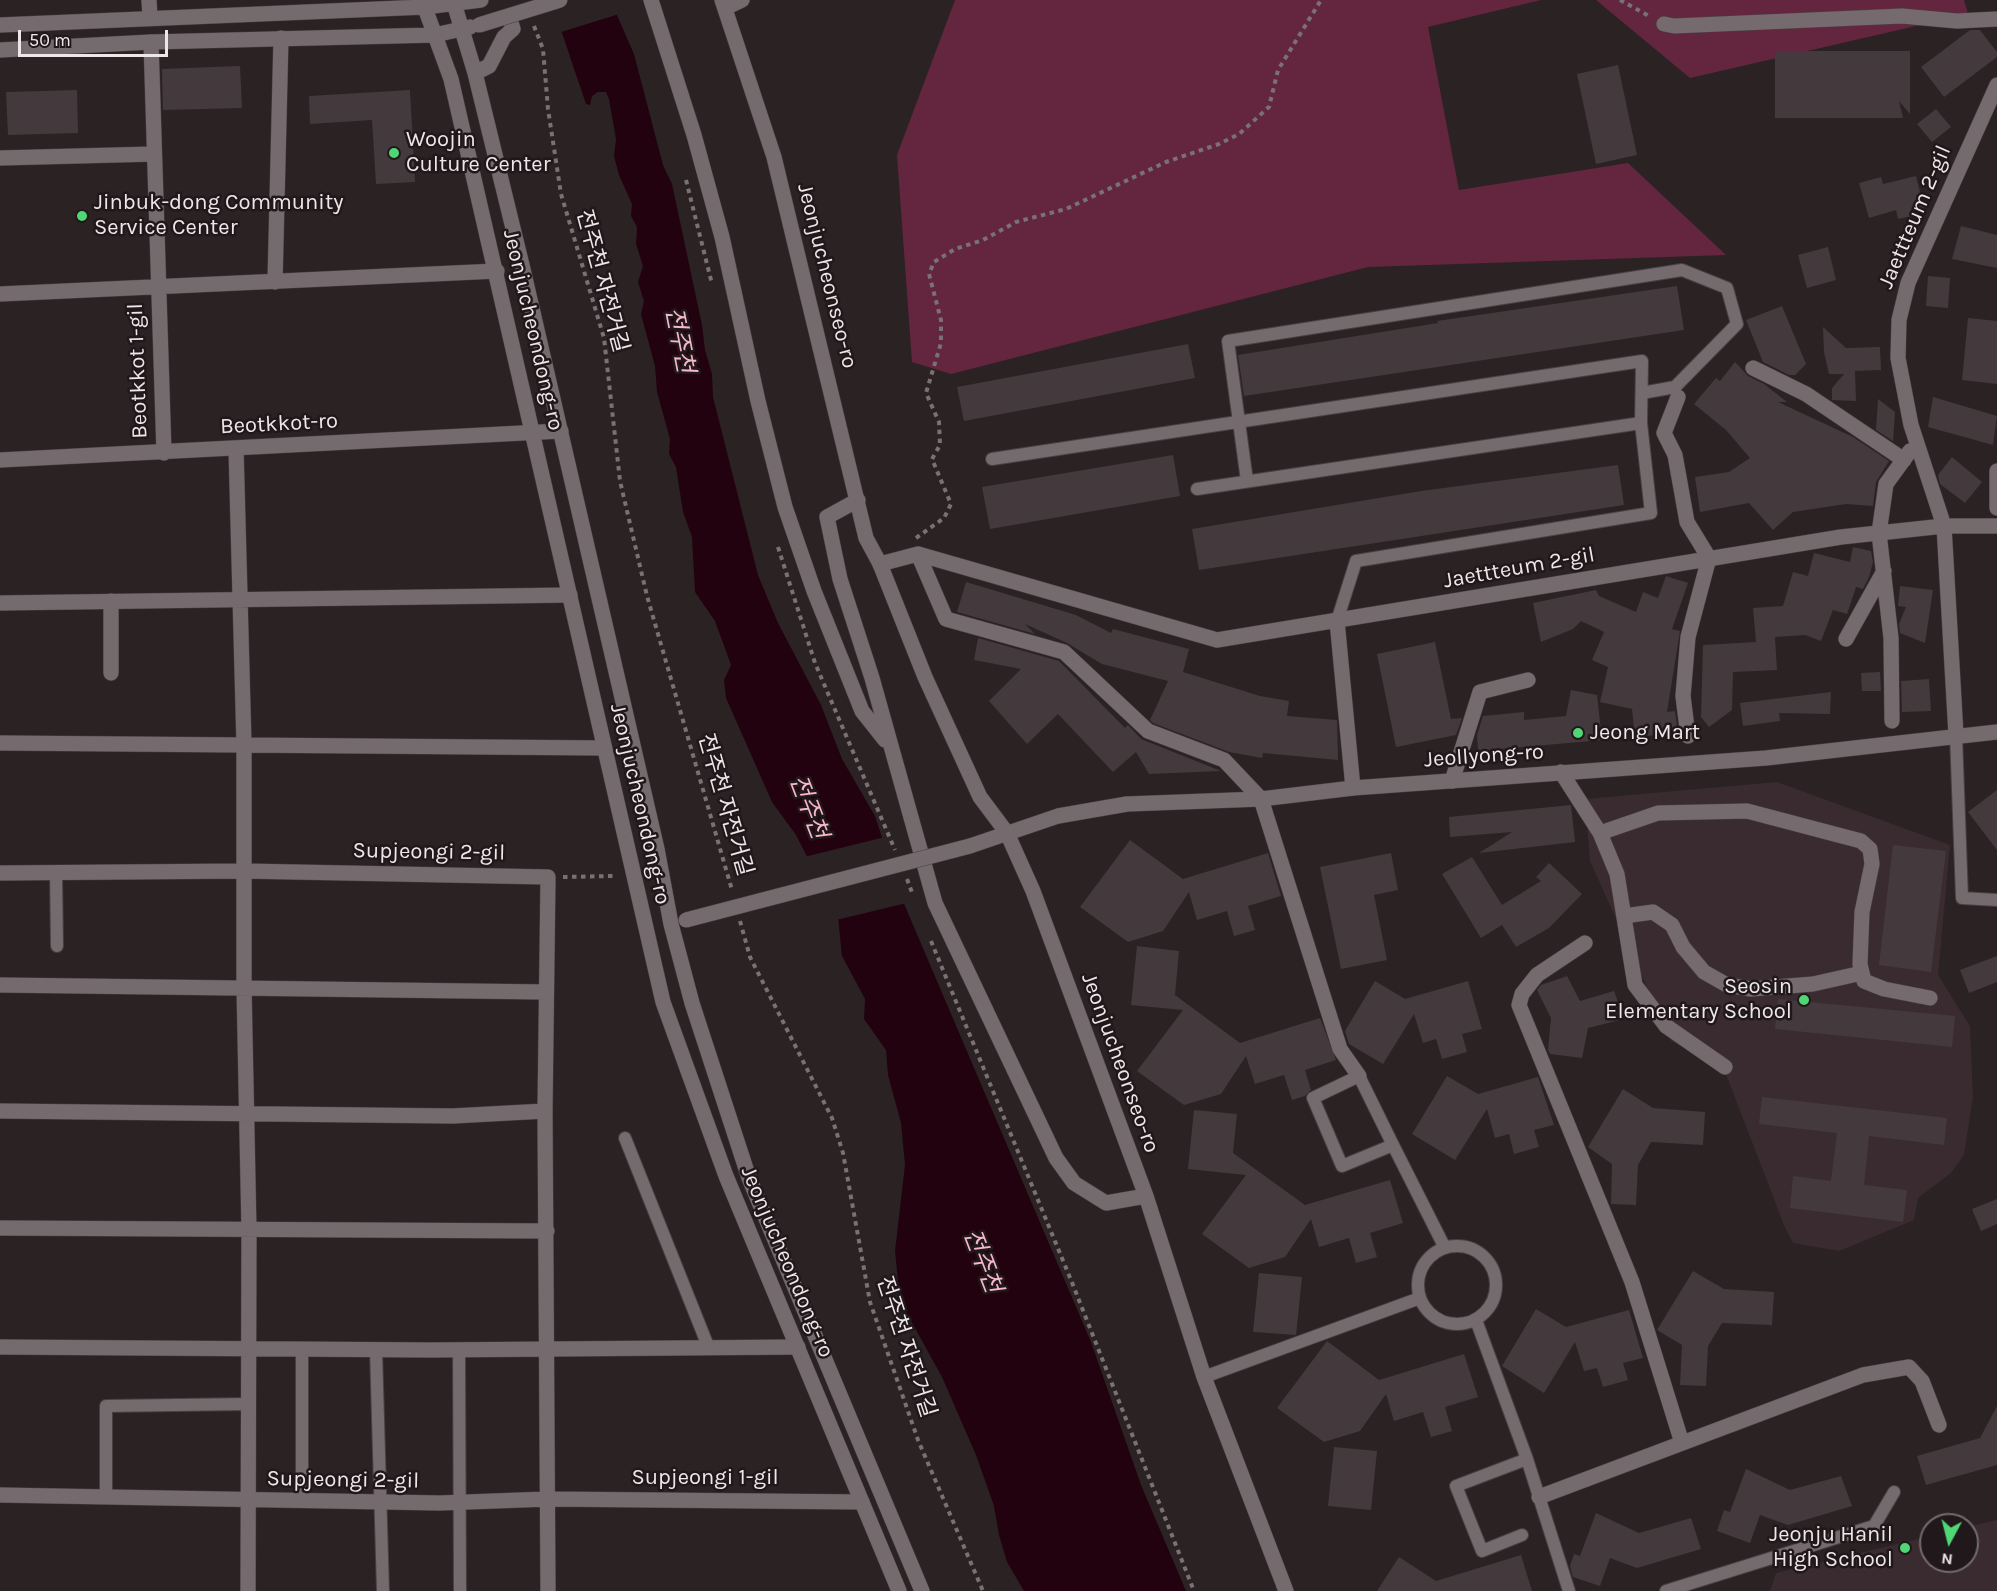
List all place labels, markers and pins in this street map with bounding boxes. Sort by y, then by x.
place label: Woojin Culture Center [406,127,551,178]
marker: Woojin Culture Center [387,146,401,160]
place label: Jinbuk-dong Community Service Center [94,190,343,242]
marker: Jinbuk-dong Community Service Center [75,209,89,223]
place label: Jeong Mart [1590,720,1700,746]
marker: Jeong Mart [1571,726,1585,740]
place label: Seosin Elementary School [1605,974,1792,1026]
marker: Seosin Elementary School [1797,993,1811,1007]
place label: Jeonju Hanil High School [1769,1522,1893,1574]
marker: Jeonju Hanil High School [1898,1541,1912,1555]

